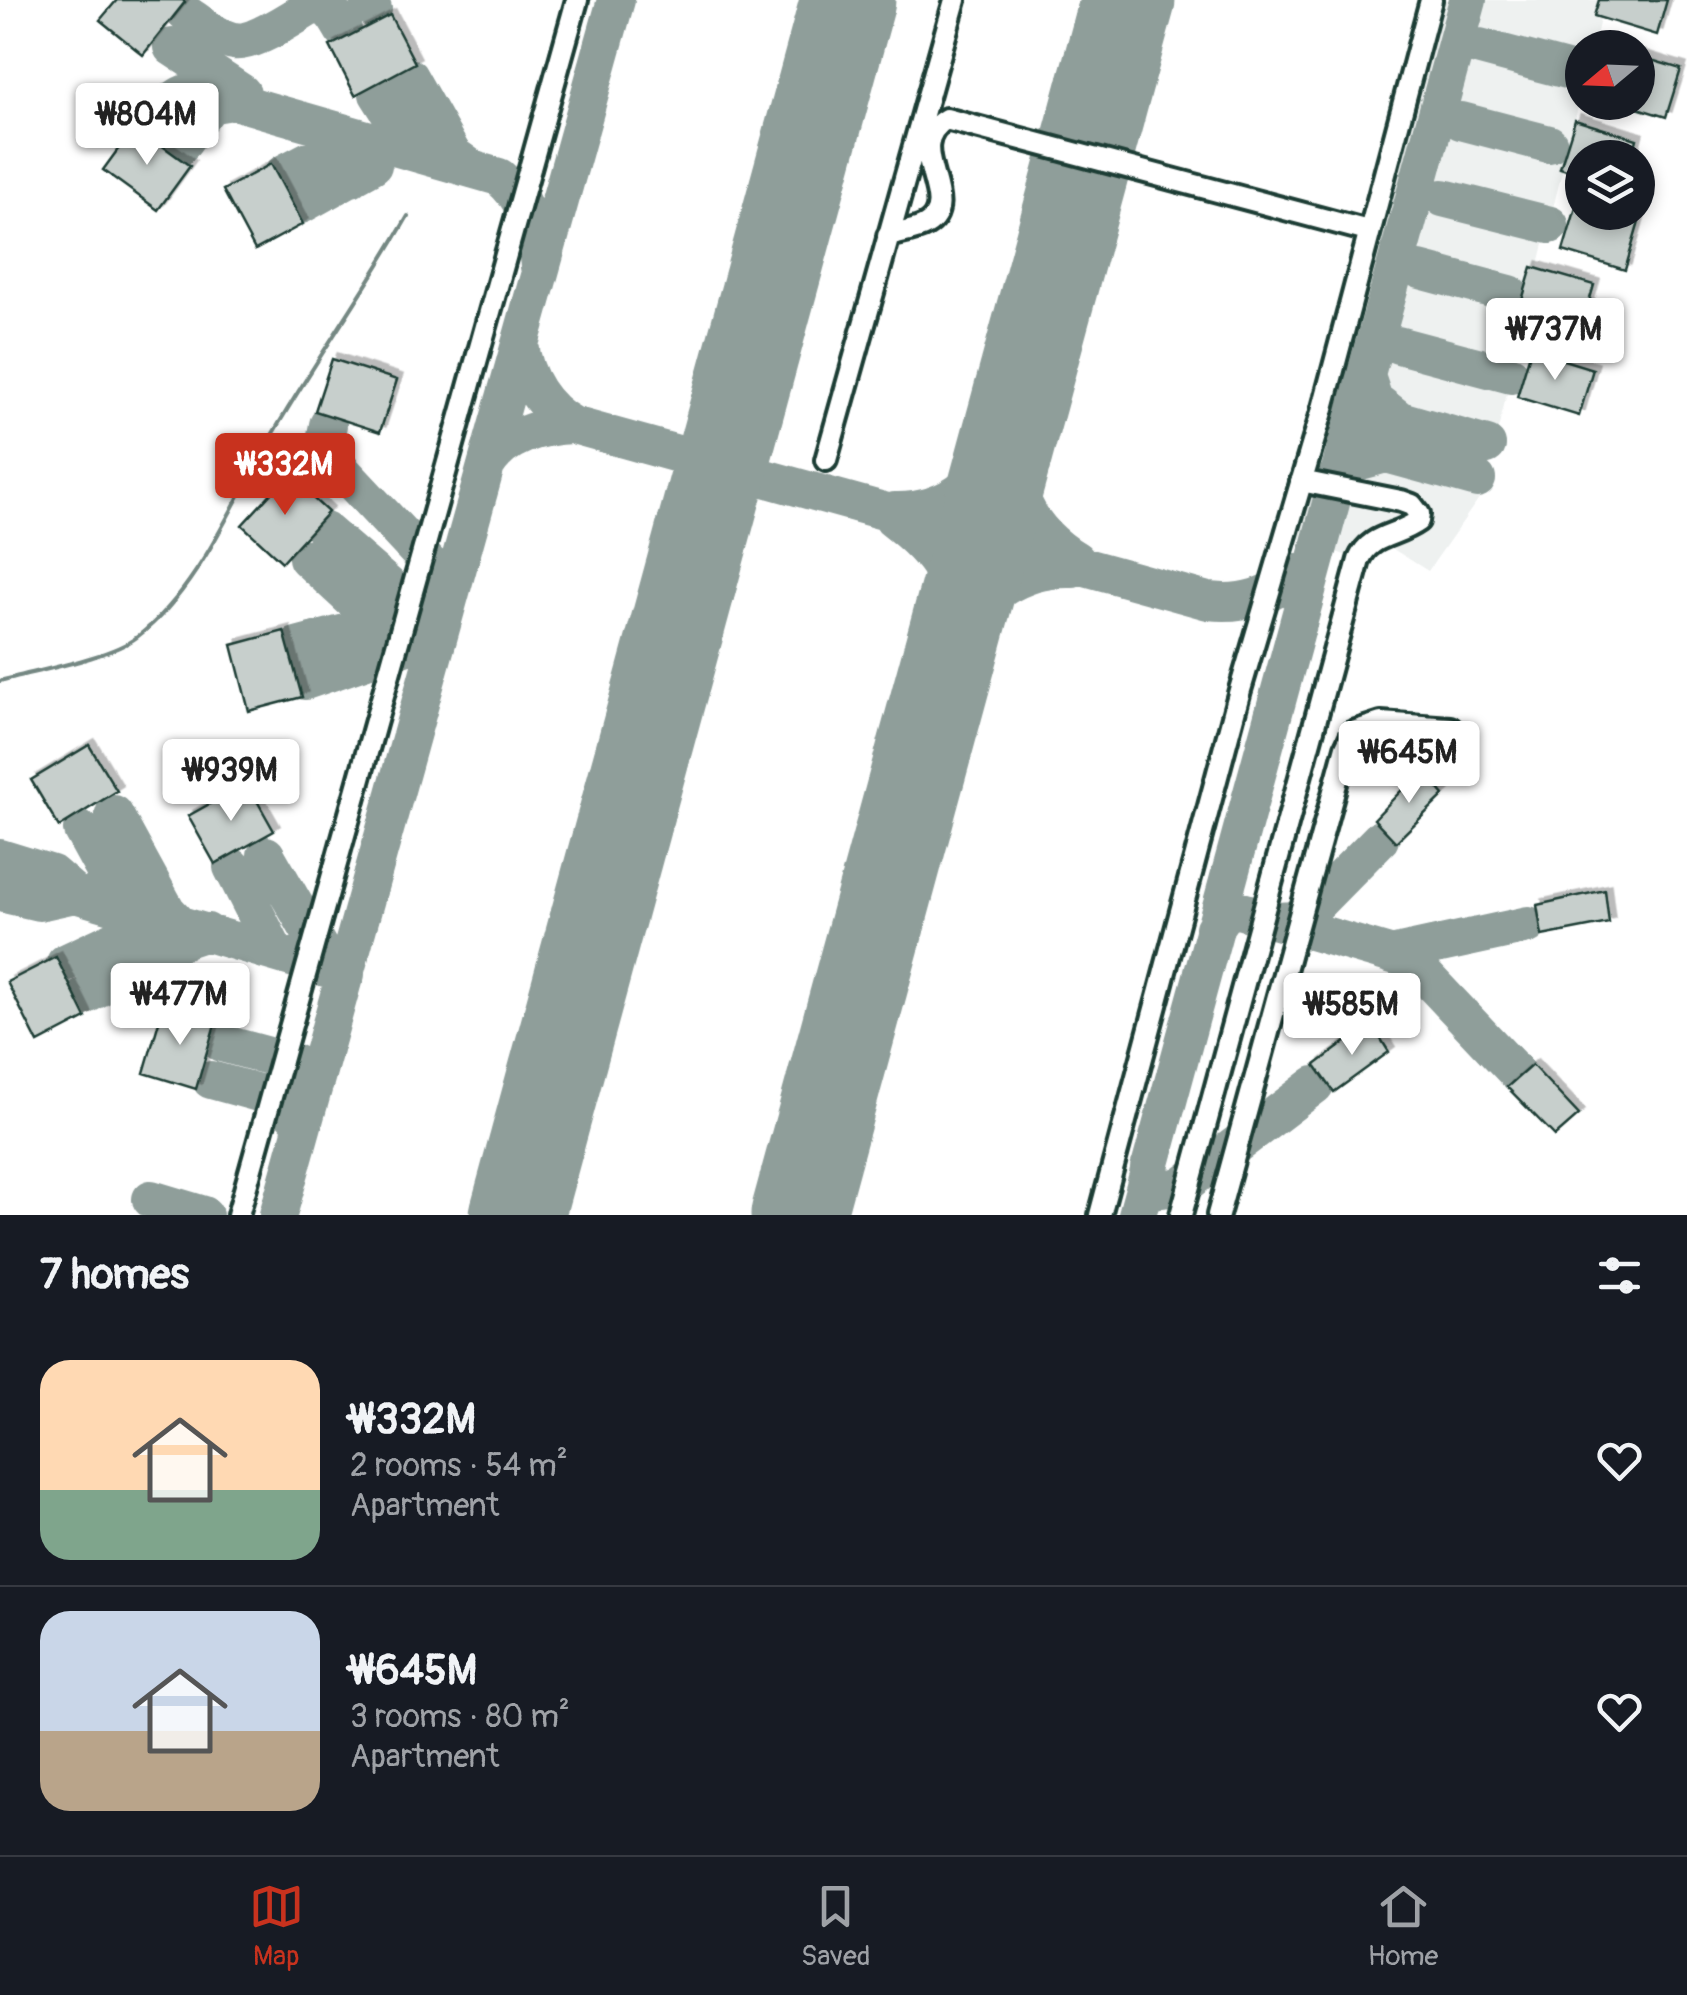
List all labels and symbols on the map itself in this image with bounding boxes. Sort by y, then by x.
north arrow [1565,30,1655,120]
pin: ₩804M [77,83,217,168]
pin: ₩737M [1485,298,1625,383]
pin: ₩332M [215,433,355,518]
pin: ₩645M [1339,721,1479,806]
pin: ₩939M [161,739,301,824]
pin: ₩477M [110,963,250,1048]
pin: ₩585M [1282,973,1422,1058]

